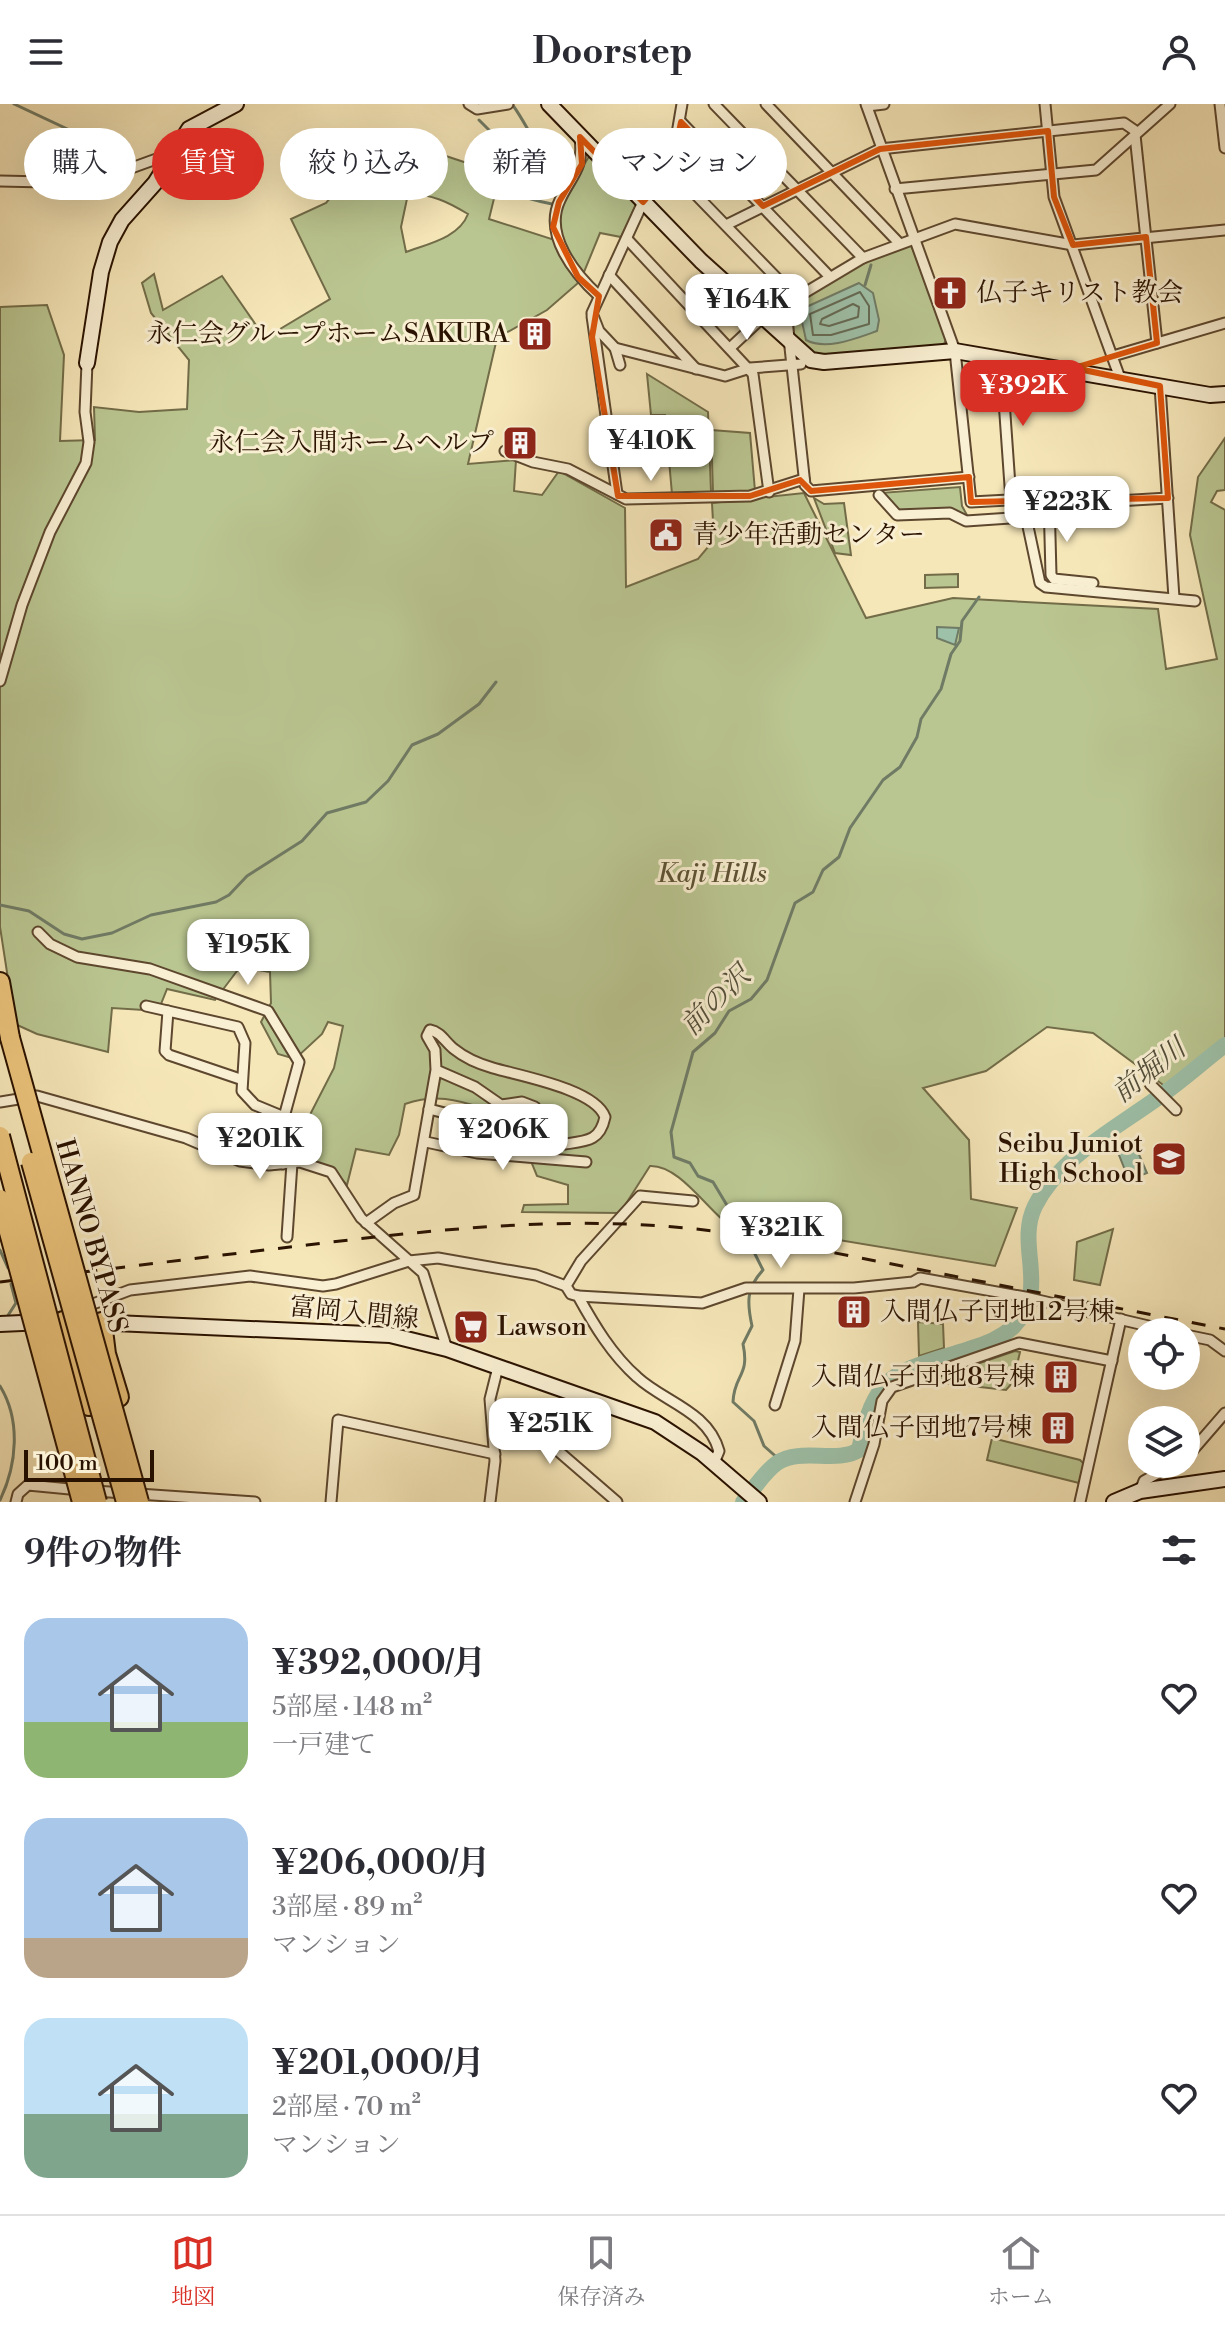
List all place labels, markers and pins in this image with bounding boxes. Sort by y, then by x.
pin: ¥164K [691,274,803,342]
church icon: 仏子キリスト教会 [931,274,969,312]
place label: 仏子キリスト教会 [976,277,1183,309]
building icon: 永仁会グループホームSAKURA [516,315,554,353]
place label: 永仁会グループホームSAKURA [146,318,510,350]
pin: ¥392K [967,360,1079,428]
pin: ¥410K [595,415,707,483]
building icon: 永仁会入間ホームヘルプ [501,424,539,462]
place label: 永仁会入間ホームヘルプ [208,427,494,459]
pin: ¥223K [1011,476,1123,544]
public building icon: 青少年活動センター [647,516,685,554]
place label: 青少年活動センター [692,519,925,551]
pin: ¥195K [192,919,304,987]
pin: ¥206K [447,1104,559,1172]
pin: ¥201K [204,1113,316,1181]
place label: Seibu Juniot High School [998,1128,1143,1190]
school or university icon: Seibu Juniot High School [1150,1140,1188,1178]
pin: ¥321K [725,1202,837,1270]
building icon: 入間仏子団地12号棟 [835,1293,873,1331]
place label: 入間仏子団地12号棟 [880,1296,1115,1328]
supermarket icon: Lawson [452,1308,490,1346]
place label: Lawson [497,1311,587,1343]
building icon: 入間仏子団地8号棟 [1042,1358,1080,1396]
place label: 入間仏子団地8号棟 [811,1361,1035,1393]
pin: ¥251K [494,1398,606,1466]
building icon: 入間仏子団地7号棟 [1039,1409,1077,1447]
place label: 入間仏子団地7号棟 [811,1412,1032,1444]

